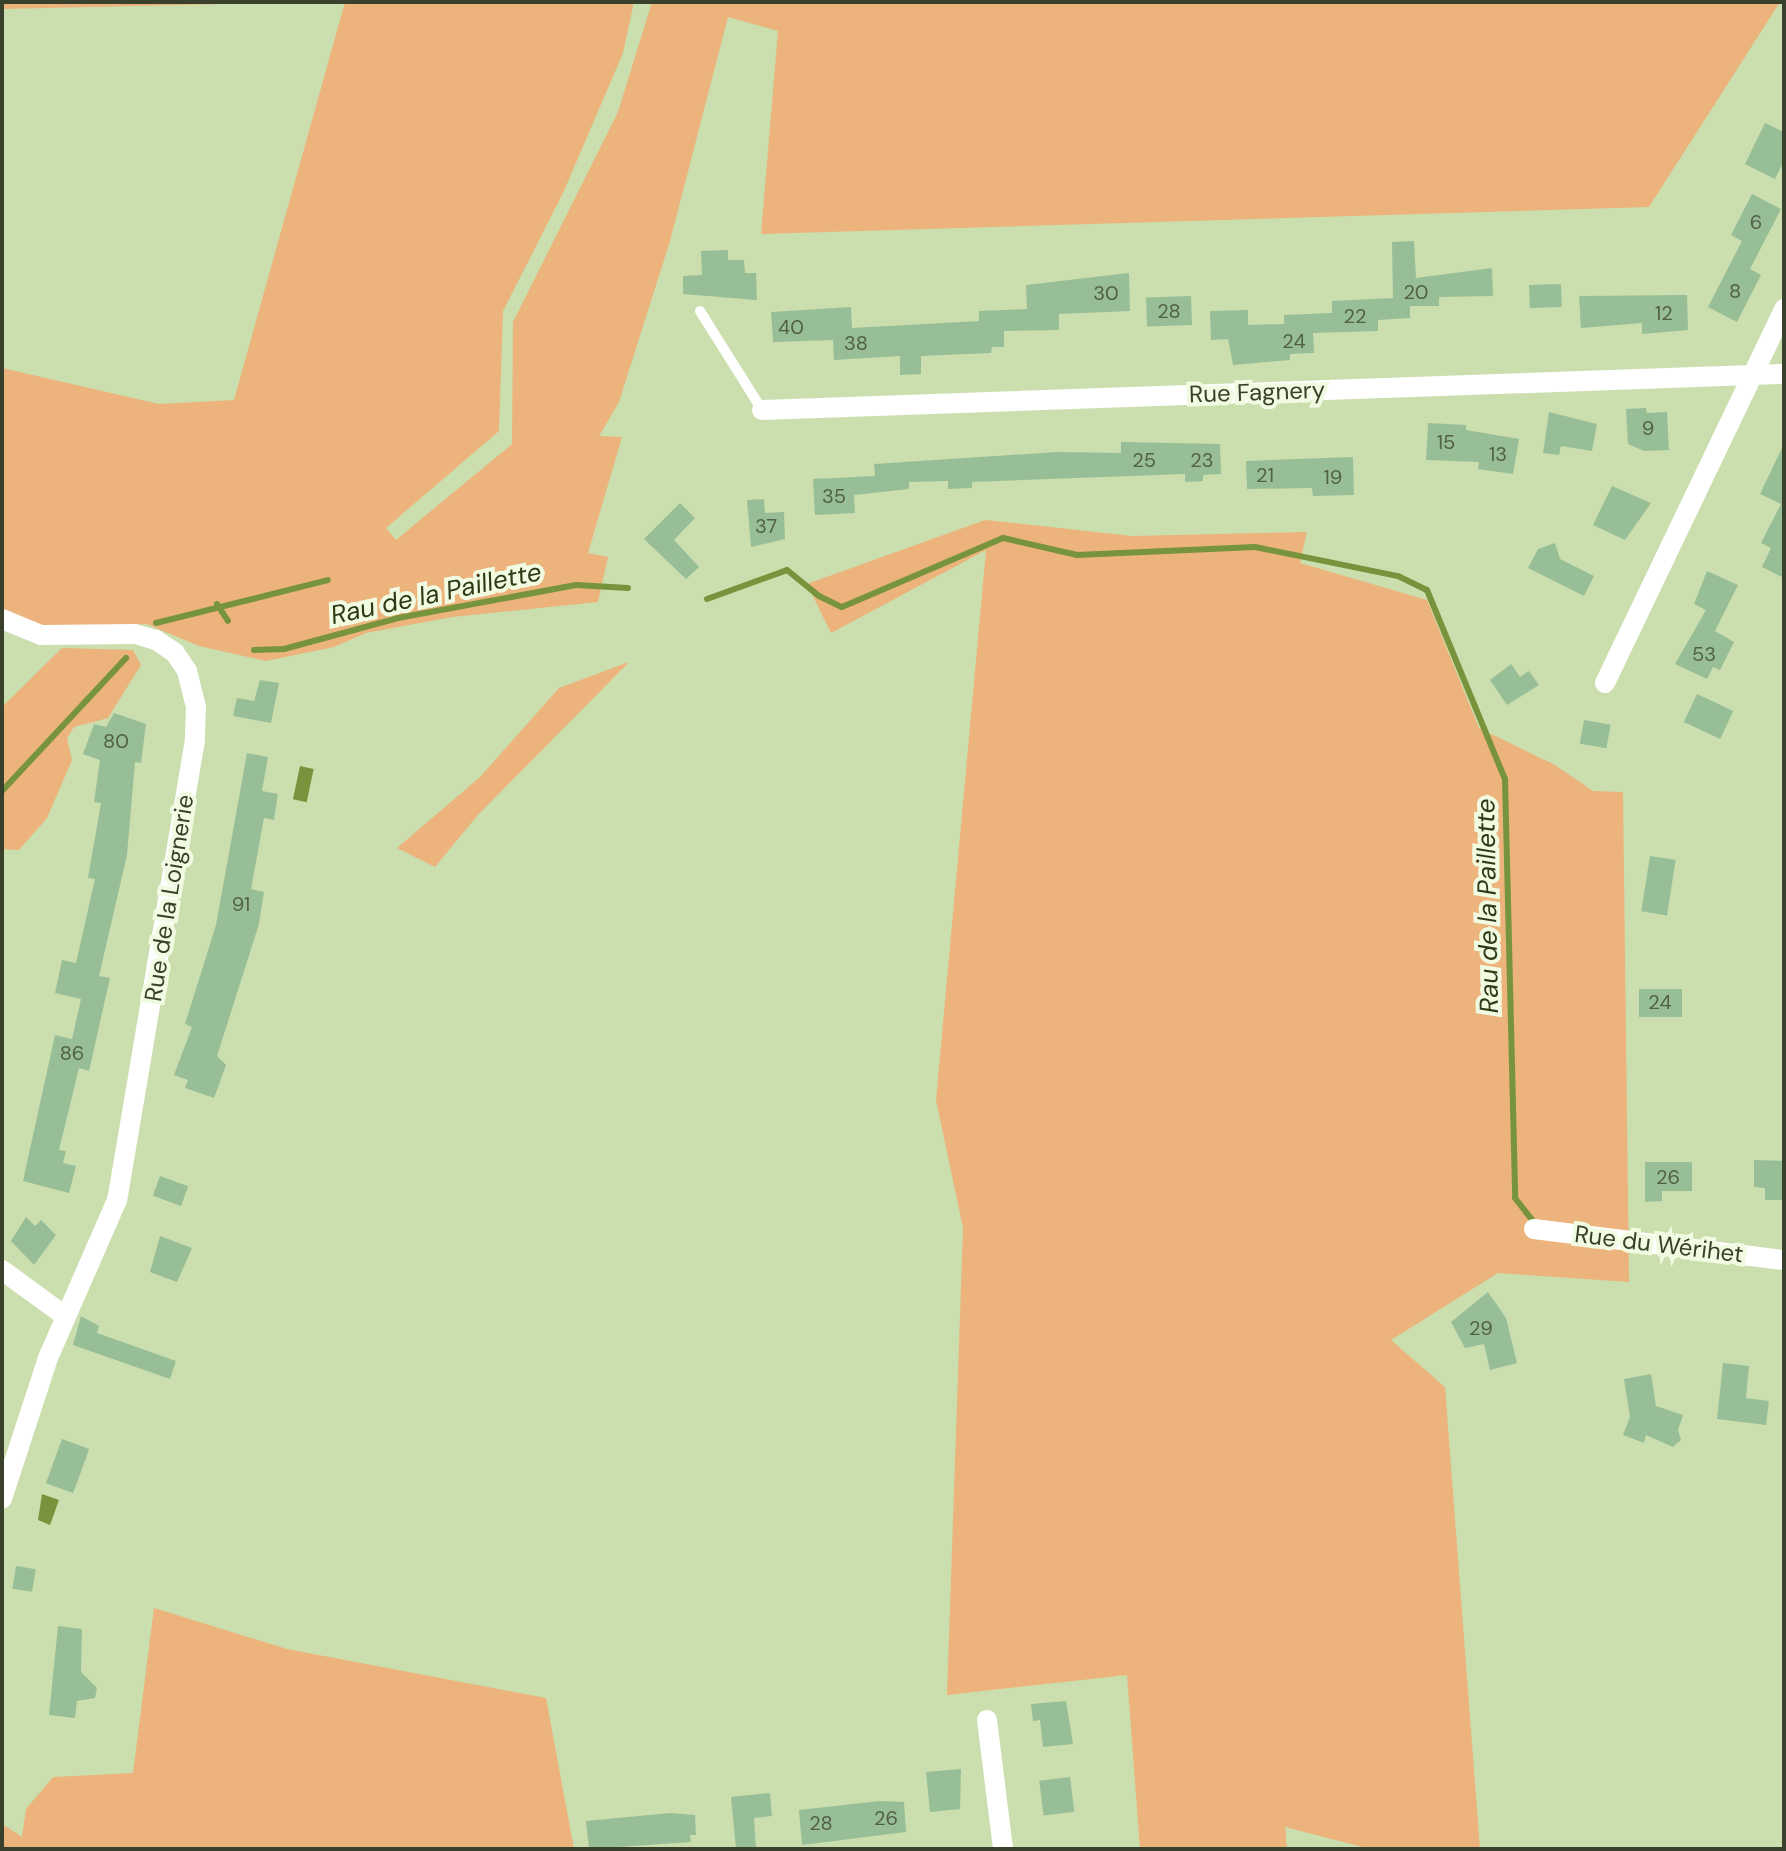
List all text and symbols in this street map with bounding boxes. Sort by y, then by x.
house number: 6 [1750,210,1762,234]
house number: 8 [1729,279,1741,303]
house number: 20 [1404,280,1428,304]
house number: 30 [1093,281,1119,305]
house number: 28 [1157,299,1181,323]
house number: 12 [1655,301,1673,325]
house number: 22 [1343,304,1367,328]
house number: 40 [778,315,804,339]
house number: 24 [1282,329,1306,353]
house number: 38 [844,331,868,355]
street label: Rue Fagnery [1188,375,1326,409]
house number: 9 [1642,416,1654,440]
house number: 15 [1437,430,1455,454]
house number: 13 [1489,442,1507,466]
house number: 25 [1132,448,1156,472]
house number: 23 [1190,448,1214,472]
house number: 21 [1256,463,1274,487]
house number: 19 [1324,465,1342,489]
house number: 35 [822,484,846,508]
house number: 37 [755,514,777,538]
water label: Rau de la Paillette [328,556,544,632]
house number: 53 [1692,642,1716,666]
house number: 80 [103,729,129,753]
street label: Rue de la Loignerie [138,792,200,1004]
water label: Rau de la Paillette [1471,798,1505,1014]
house number: 91 [232,892,250,916]
house number: 24 [1648,990,1672,1014]
house number: 86 [60,1041,84,1065]
house number: 26 [1656,1165,1680,1189]
street label: Rue du Wérihet [1573,1219,1745,1269]
house number: 29 [1469,1316,1493,1340]
house number: 26 [874,1806,898,1830]
house number: 28 [809,1811,833,1835]

